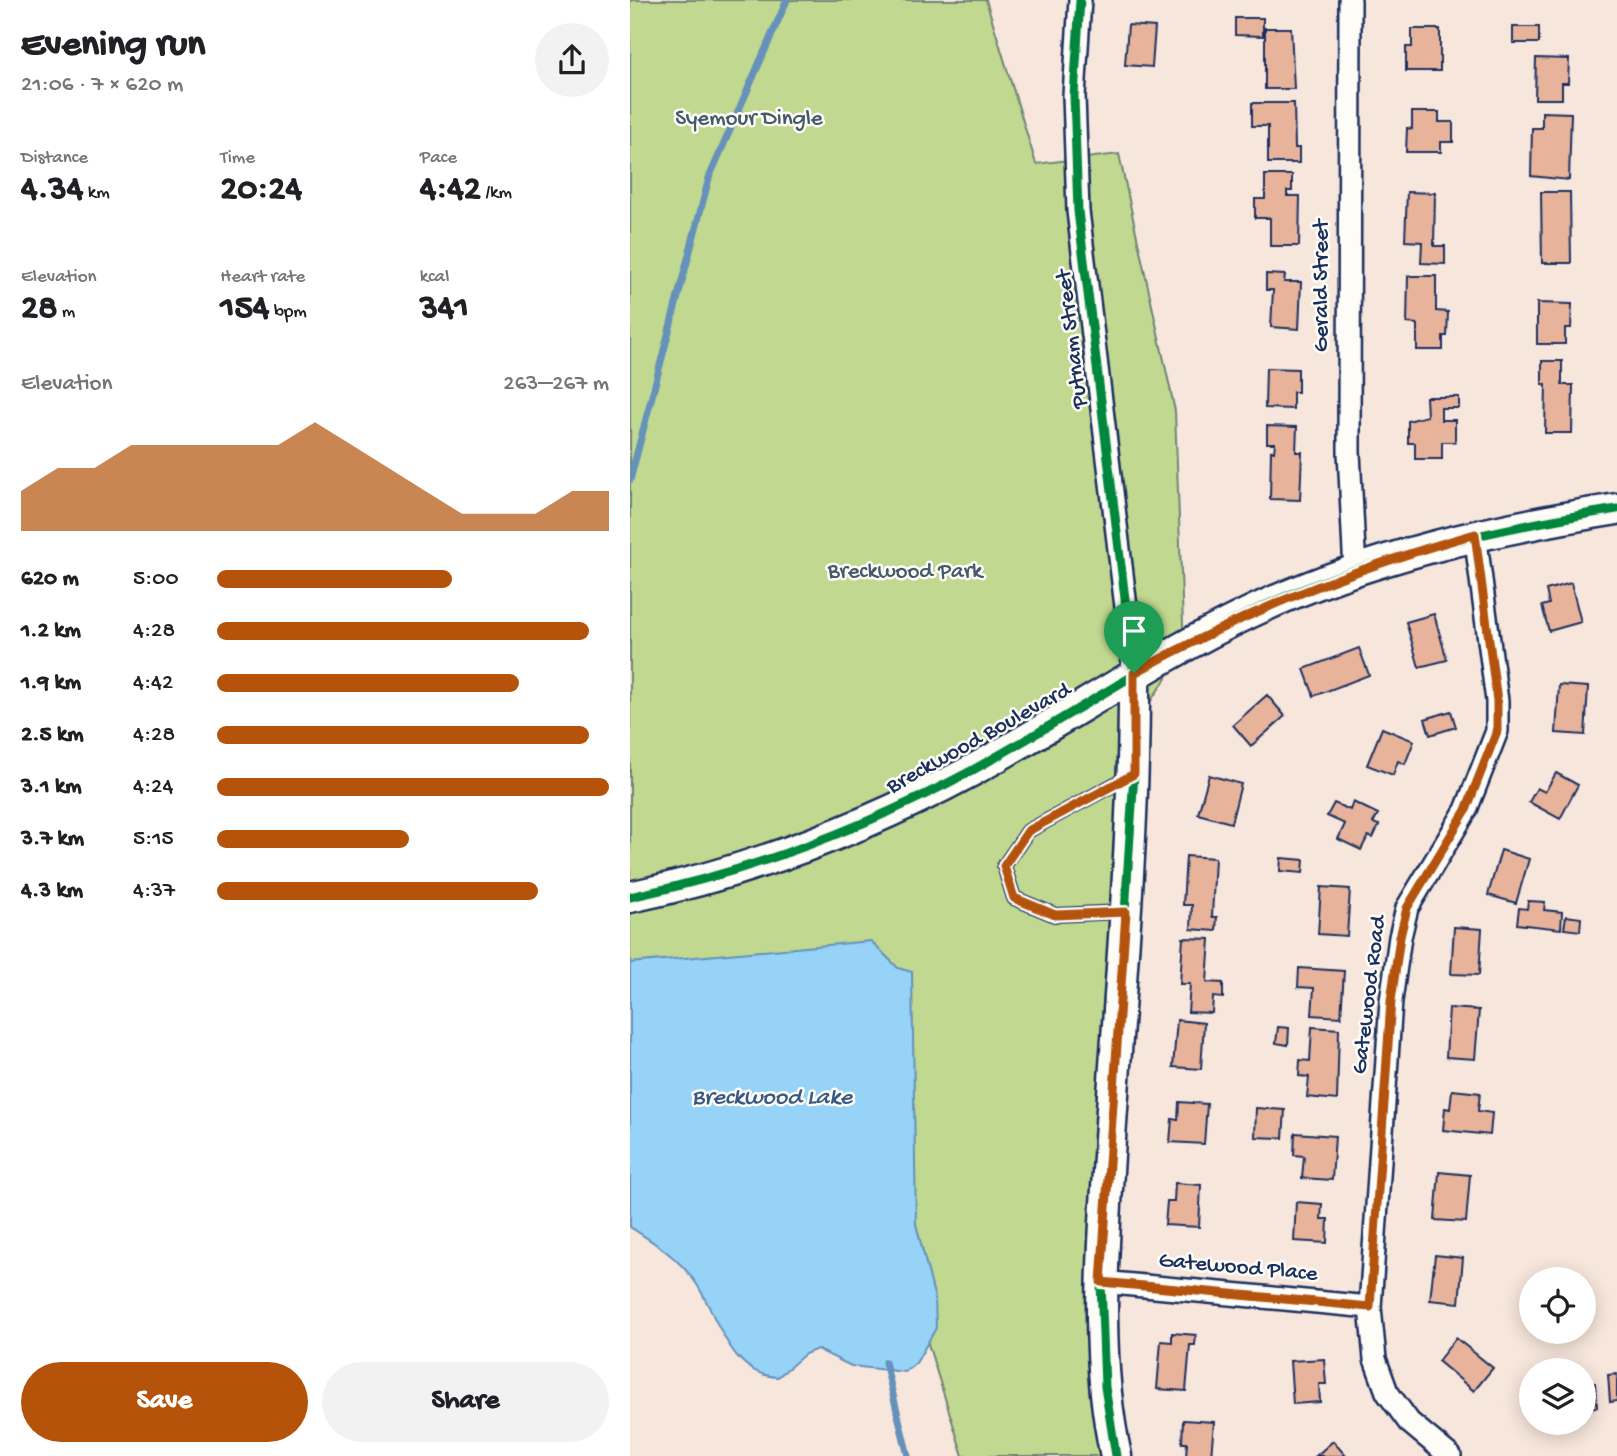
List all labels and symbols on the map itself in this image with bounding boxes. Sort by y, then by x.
park label: Syemour Dingle [675,106,824,133]
street label: Gerald Street [1309,218,1336,352]
street label: Putnam Street [1051,266,1095,411]
park label: Breckwood Park [827,559,985,586]
pin [1104,601,1164,673]
street label: Breckwood Boulevard [881,676,1077,801]
street label: Gatewood Road [1347,913,1393,1076]
water label: Breckwood Lake [692,1084,854,1113]
street label: Gatewood Place [1157,1248,1320,1288]

